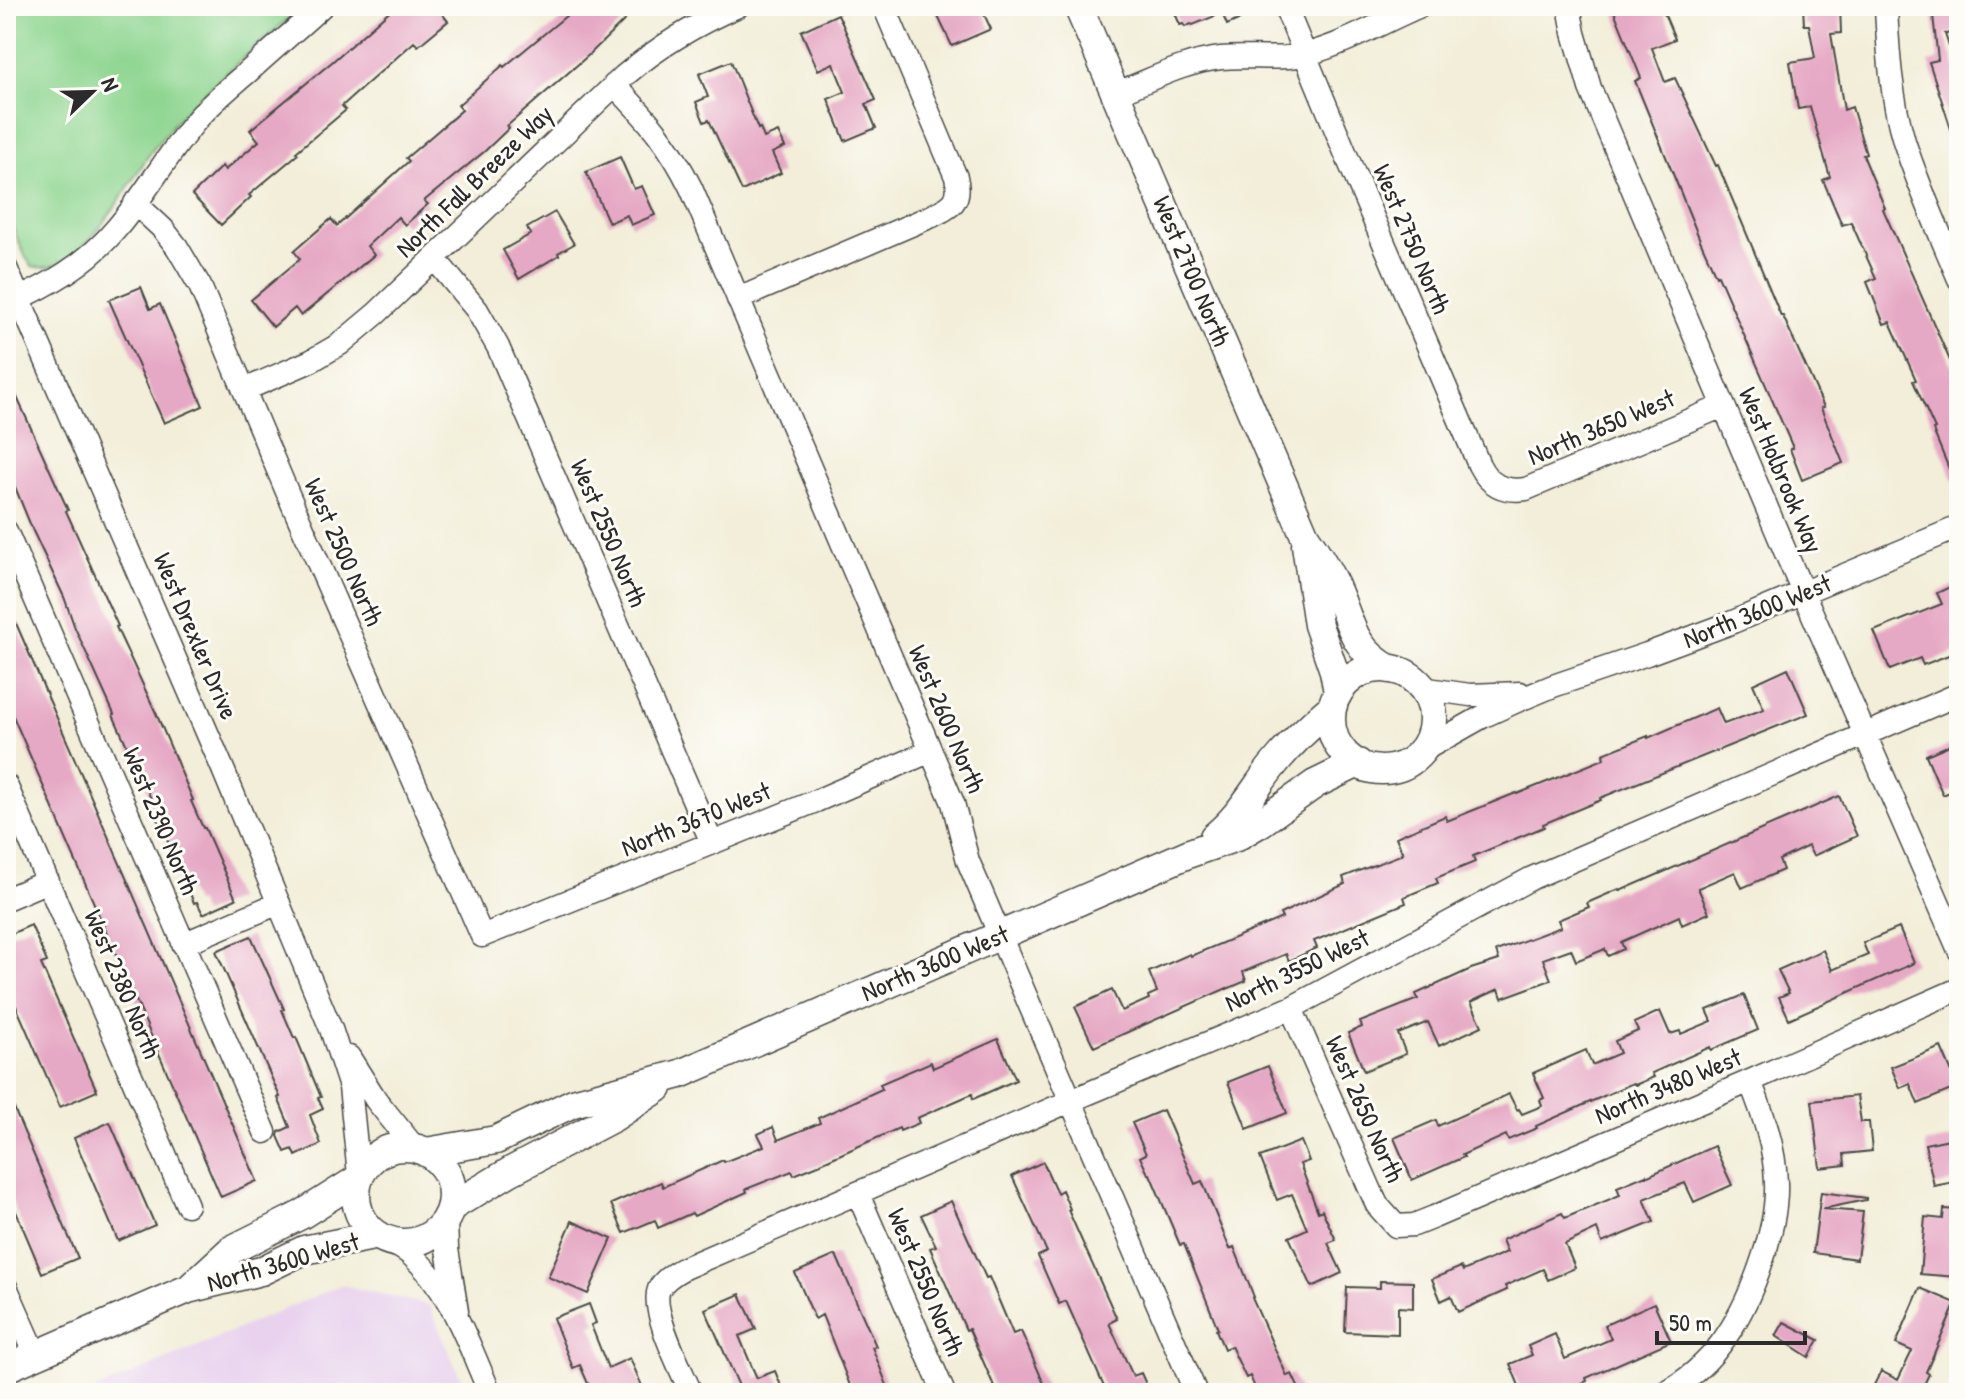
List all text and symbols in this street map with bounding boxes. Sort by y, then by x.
north arrow [52,52,132,132]
text: N [94,73,127,96]
street label: North Fall Breeze Way [387,97,560,265]
street label: West 2750 North [1365,159,1460,319]
street label: West 2700 North [1145,190,1240,351]
street label: North 3650 West [1522,380,1680,473]
street label: West Holbrook Way [1731,382,1832,558]
street label: West 2550 North [563,454,656,612]
street label: West 2500 North [296,473,393,631]
street label: West Drexler Drive [146,547,247,724]
street label: North 3600 West [1678,565,1837,656]
street label: West 2600 North [901,640,994,798]
street label: West 2390 North [115,742,208,900]
street label: North 3670 West [616,772,777,864]
street label: West 2380 North [76,904,171,1064]
street label: North 3600 West [856,915,1015,1009]
street label: North 3550 West [1219,919,1376,1020]
street label: West 2650 North [1318,1030,1413,1188]
street label: North 3480 West [1589,1039,1747,1132]
street label: West 2550 North [880,1203,973,1361]
street label: North 3600 West [203,1223,364,1300]
scale bar [1657,1295,1805,1345]
text: 50 m [1669,1306,1712,1338]

